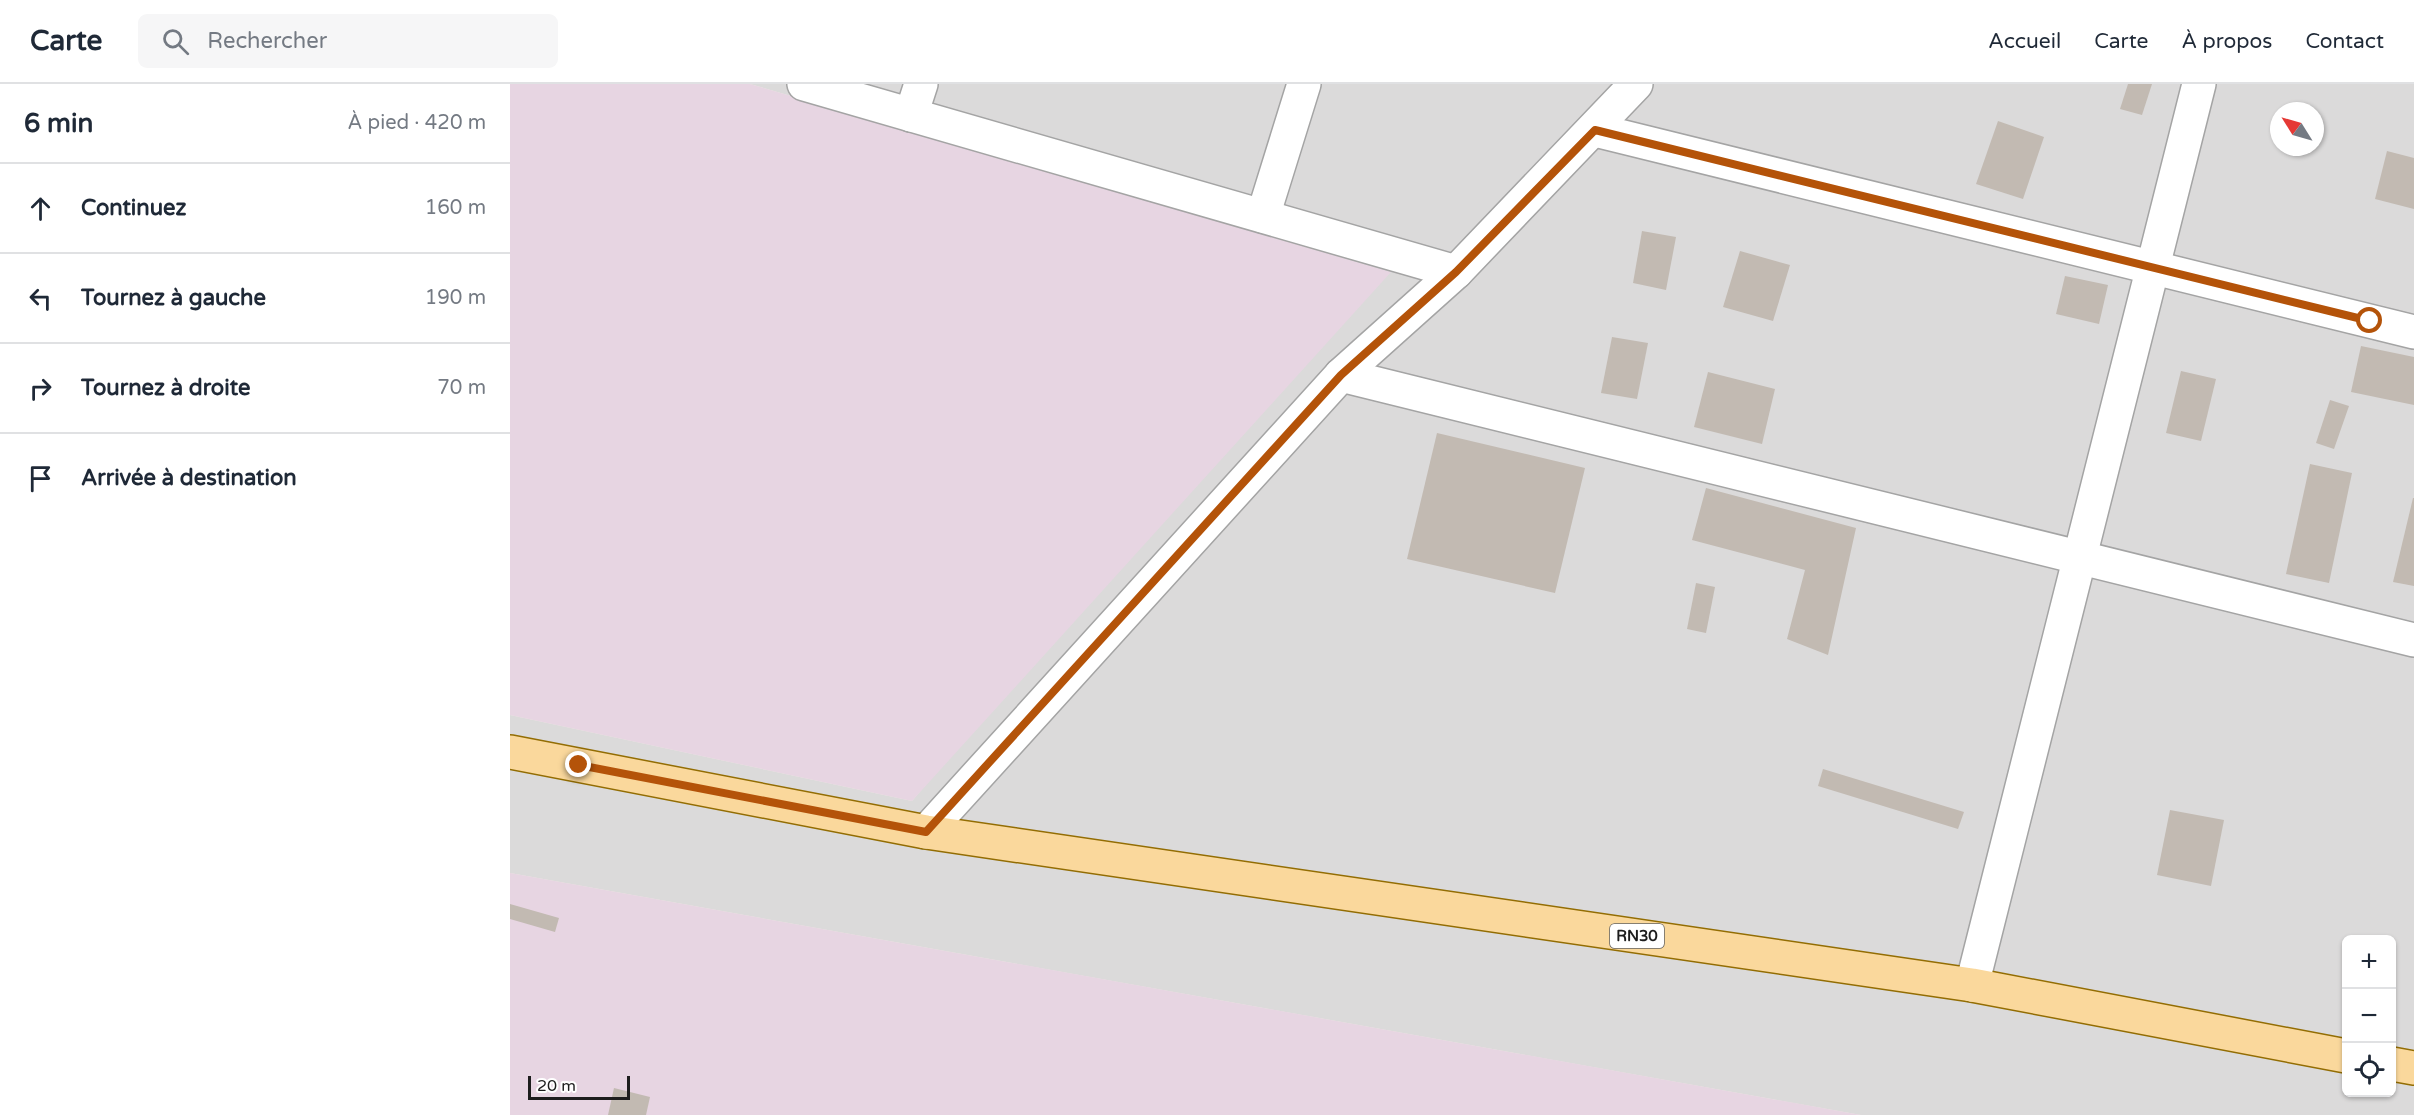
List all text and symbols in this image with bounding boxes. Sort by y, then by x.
search box [138,14,558,68]
text: Carte [30,24,102,58]
icon: search [159,25,192,58]
text: Rechercher [207,28,327,54]
text: Accueil [1988,29,2061,54]
text: Carte [2094,29,2148,54]
text: À propos [2181,29,2272,54]
text: Contact [2305,29,2384,54]
north arrow [2270,102,2324,156]
text: 6 min [24,108,93,139]
text: À pied · 420 m [348,111,486,135]
icon: ahead [24,192,57,225]
text: Continuez [81,195,186,221]
text: 160 m [425,196,486,220]
icon: left [24,282,57,315]
text: Tournez à gauche [81,285,266,311]
text: 190 m [425,286,486,310]
route start [2356,307,2382,333]
icon: right [24,372,57,405]
text: Tournez à droite [81,375,250,401]
text: 70 m [437,376,486,400]
icon: arrive [24,462,57,495]
text: Arrivée à destination [81,465,297,491]
route end [565,751,591,777]
road number: RN30 [1610,924,1664,948]
map controls [2342,935,2396,1097]
button: + [2342,935,2396,989]
button: − [2342,989,2396,1043]
button: locate [2342,1043,2396,1097]
scale bar [528,1073,630,1100]
text: 20 m [537,1076,576,1096]

